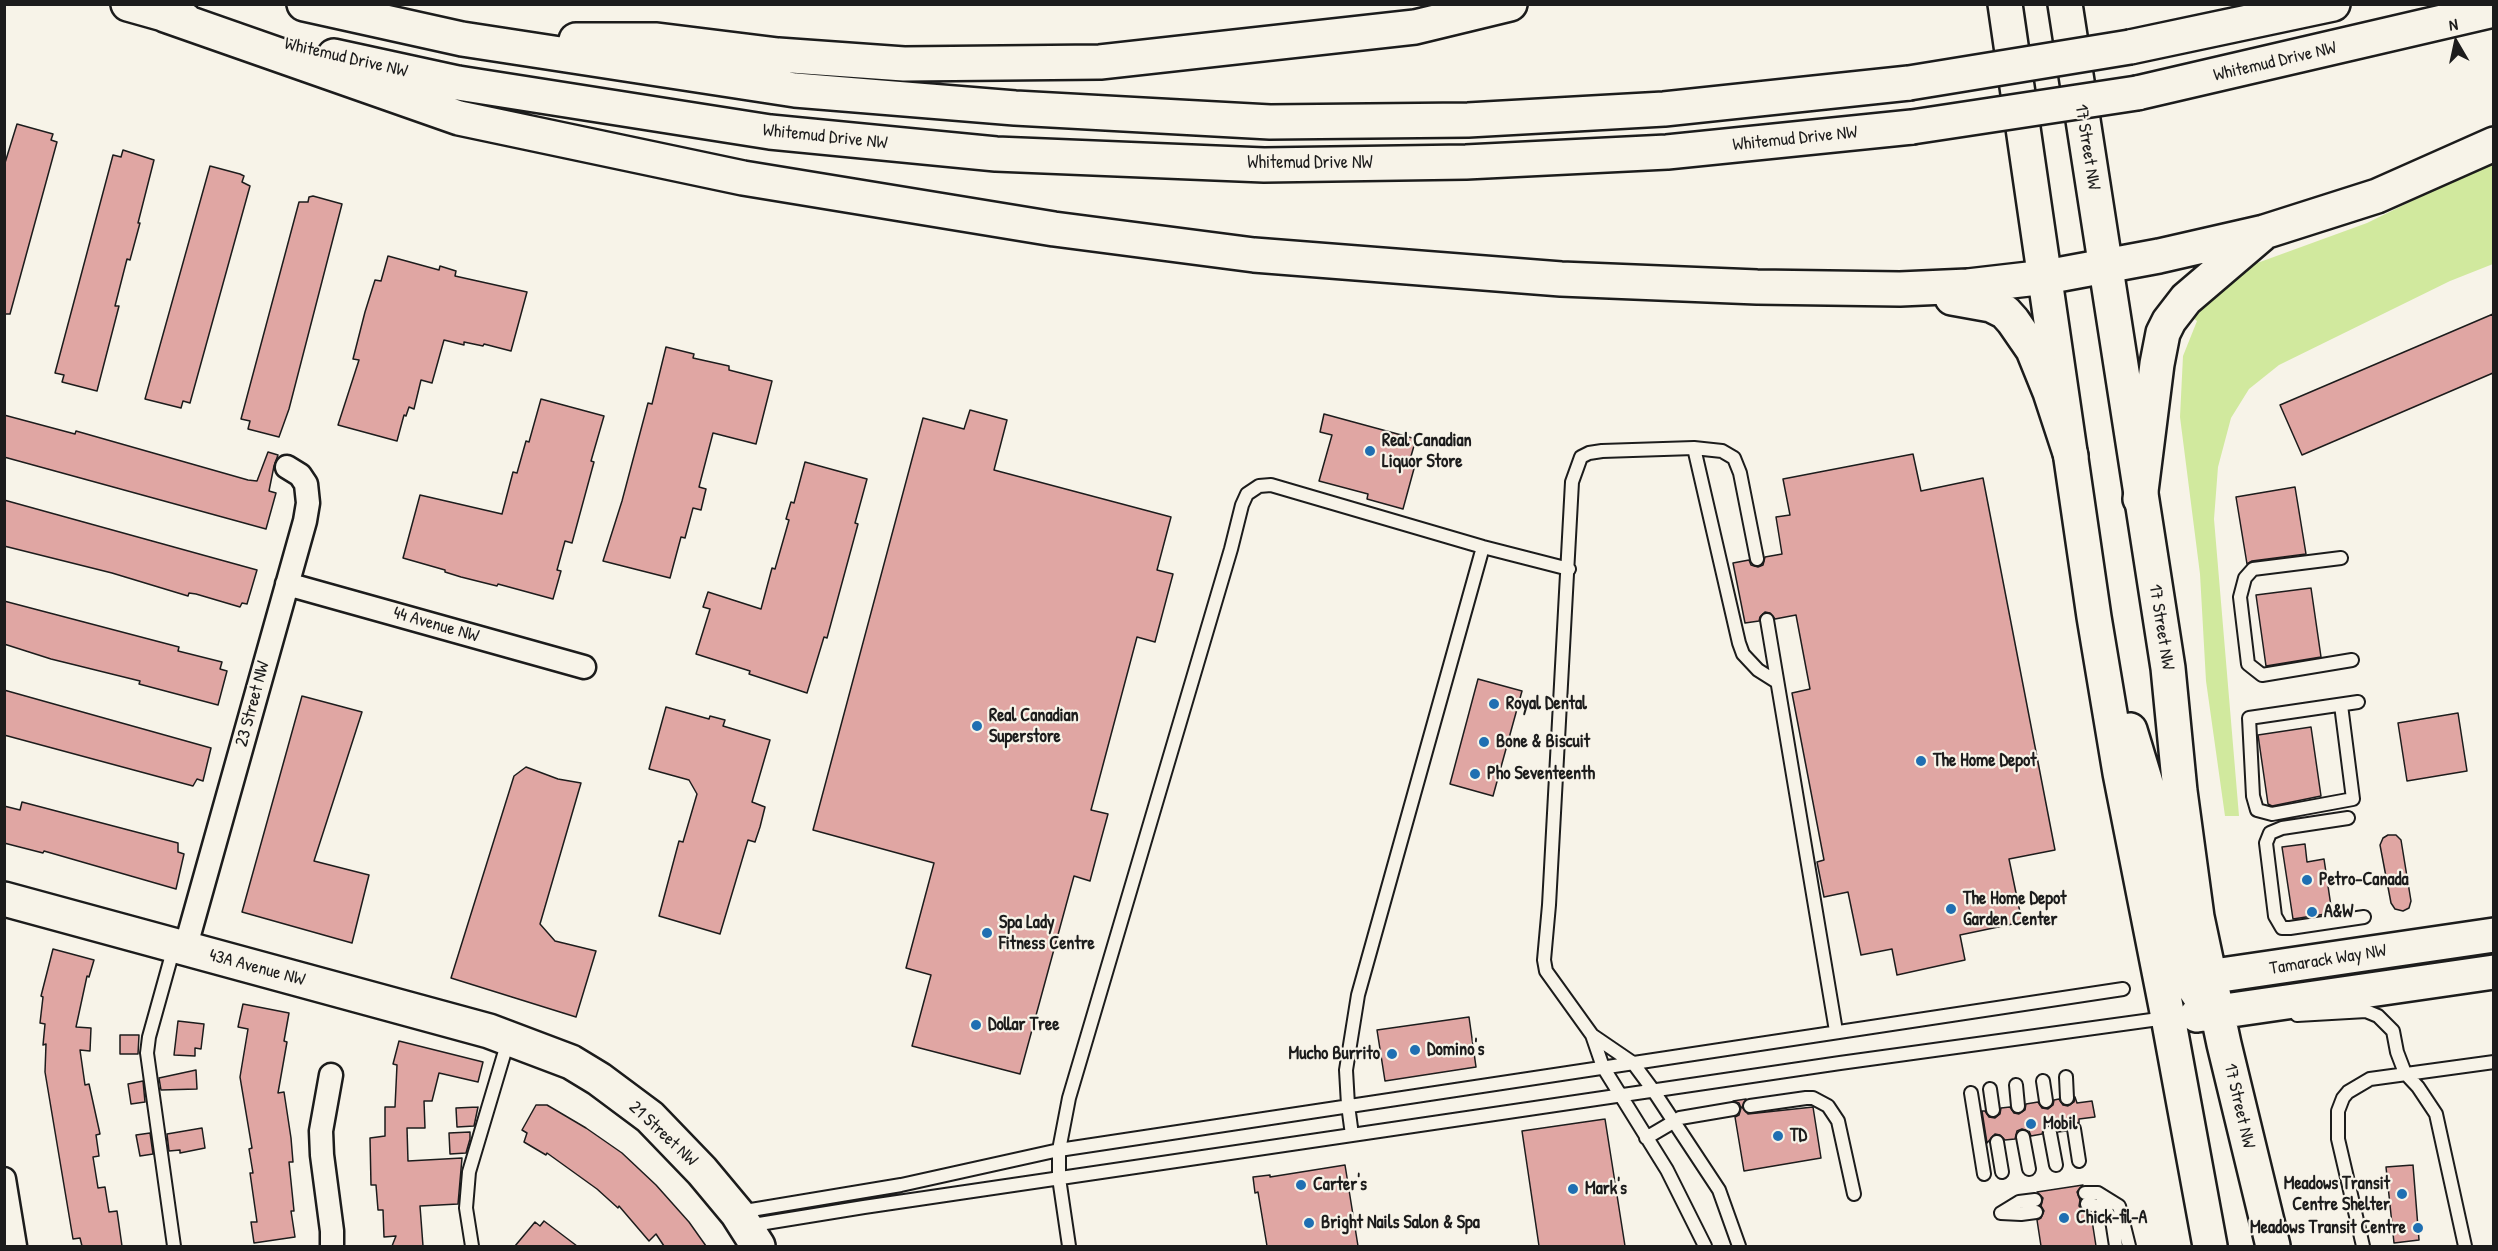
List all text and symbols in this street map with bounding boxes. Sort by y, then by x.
north arrow [2426,12,2486,72]
text: N [2447,13,2459,36]
street label: Whitemud Drive NW [283,33,409,83]
street label: Whitemud Drive NW [2212,37,2338,87]
street label: 17 Street NW [2070,103,2104,191]
street label: Whitemud Drive NW [762,120,888,154]
street label: Whitemud Drive NW [1732,122,1858,156]
street label: Whitemud Drive NW [1247,152,1373,174]
place label: Real Canadian Liquor Store [1382,430,1472,472]
marker: Real Canadian Liquor Store [1363,444,1377,458]
street label: 17 Street NW [2144,583,2178,671]
street label: 44 Avenue NW [391,602,481,648]
street label: 23 Street NW [231,659,275,749]
place label: Royal Dental [1506,693,1587,715]
marker: Royal Dental [1487,697,1501,711]
place label: Real Canadian Superstore [989,705,1079,748]
marker: Real Canadian Superstore [970,719,984,733]
place label: Bone & Biscuit [1496,731,1590,753]
marker: Bone & Biscuit [1477,735,1491,749]
place label: The Home Depot [1933,750,2036,772]
marker: The Home Depot [1914,754,1928,768]
place label: Pho Seventeenth [1487,763,1595,785]
marker: Pho Seventeenth [1468,767,1482,781]
place label: Petro-Canada [2319,869,2409,891]
marker: Petro-Canada [2300,873,2314,887]
place label: The Home Depot Garden Center [1963,888,2066,930]
place label: A&W [2324,901,2353,923]
marker: The Home Depot Garden Center [1944,902,1958,916]
marker: A&W [2305,905,2319,919]
place label: Spa Lady Fitness Centre [999,912,1095,954]
marker: Spa Lady Fitness Centre [980,926,994,940]
street label: Tamarack Way NW [2268,940,2388,980]
street label: 43A Avenue NW [207,945,307,991]
place label: Dollar Tree [988,1014,1059,1036]
marker: Dollar Tree [969,1018,983,1032]
place label: Domino's [1427,1039,1484,1061]
place label: Mucho Burrito [1288,1043,1380,1065]
marker: Domino's [1408,1043,1422,1057]
marker: Mucho Burrito [1385,1047,1399,1061]
street label: 17 Street NW [2219,1062,2259,1150]
street label: 21 Street NW [624,1097,702,1171]
place label: Mobil [2043,1113,2077,1135]
marker: Mobil [2024,1117,2038,1131]
place label: TD [1790,1125,1807,1147]
marker: TD [1771,1129,1785,1143]
place label: Meadows Transit Centre Shelter [2284,1173,2390,1216]
place label: Carter's [1313,1174,1367,1196]
marker: Carter's [1294,1178,1308,1192]
place label: Mark's [1585,1178,1627,1200]
marker: Mark's [1566,1182,1580,1196]
marker: Meadows Transit Centre Shelter [2395,1187,2409,1201]
place label: Chick-fil-A [2076,1207,2147,1229]
marker: Chick-fil-A [2057,1211,2071,1225]
place label: Bright Nails Salon & Spa [1321,1212,1480,1234]
marker: Bright Nails Salon & Spa [1302,1216,1316,1230]
place label: Meadows Transit Centre [2250,1217,2406,1239]
marker: Meadows Transit Centre [2411,1221,2425,1235]

